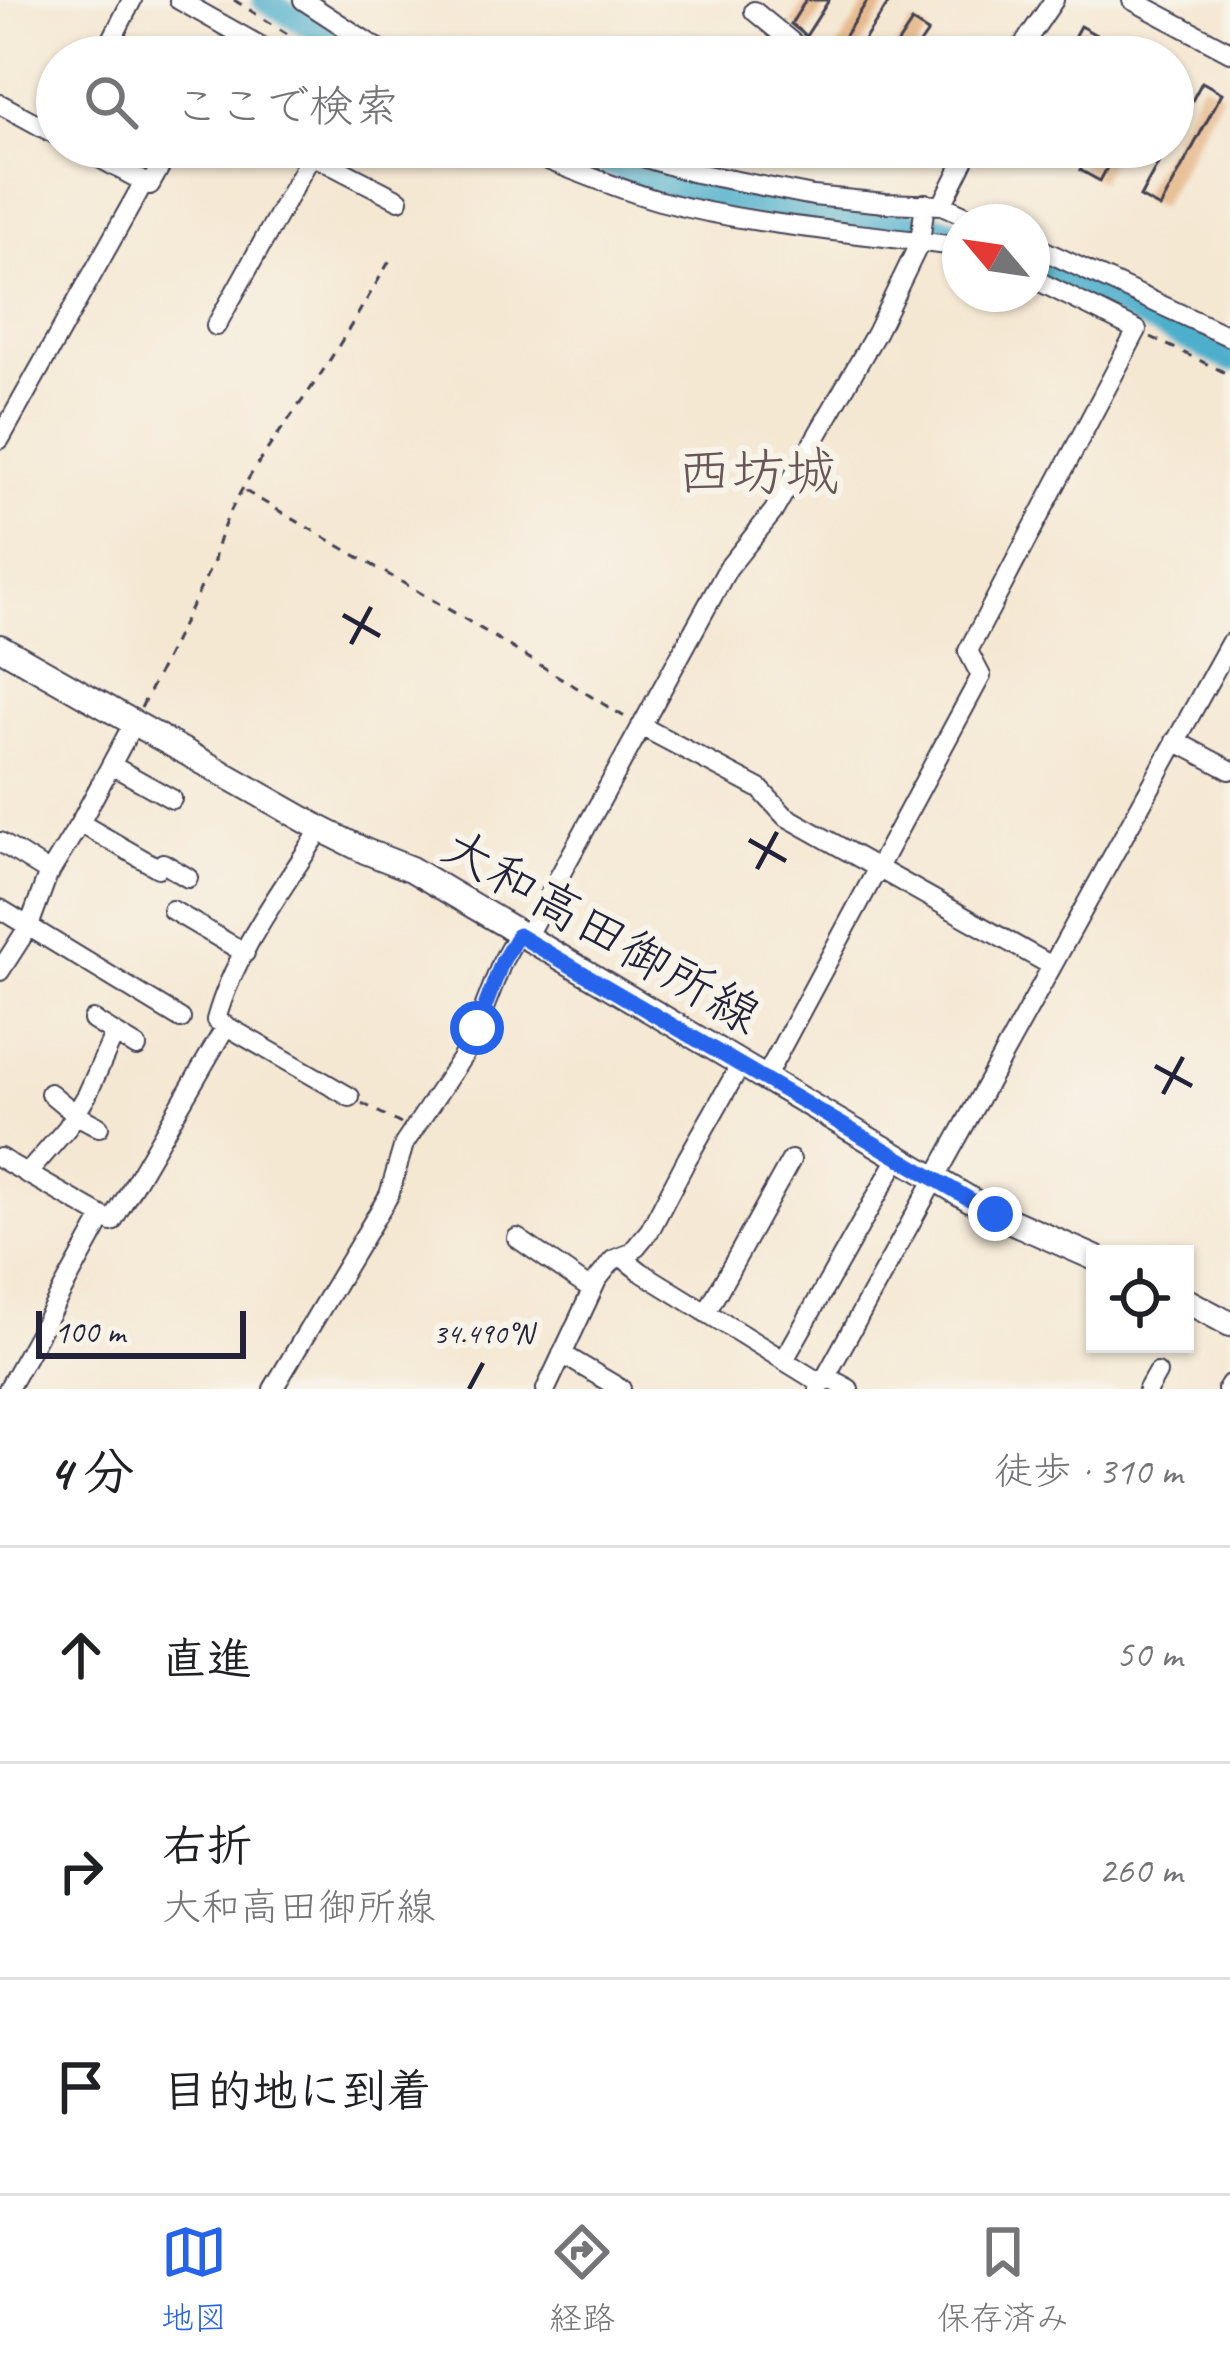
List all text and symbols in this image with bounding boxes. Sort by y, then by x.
search box [36,36,1194,168]
icon: search [78,69,144,135]
text: ここで検索 [174,78,399,135]
north arrow [942,204,1050,312]
district label: 西坊城 [677,438,839,506]
street label: 大和高田御所線 [431,814,772,1048]
route start [450,1001,504,1055]
route end [968,1187,1022,1241]
map controls [1086,1245,1194,1353]
button: locate [1086,1245,1194,1353]
scale bar [36,1305,246,1358]
text: 100 m [54,1311,125,1353]
text: 34.490°N [433,1314,538,1352]
text: 4 分 [48,1440,134,1504]
text: 徒歩 · 310 m [994,1447,1182,1496]
icon: ahead [48,1622,114,1688]
text: 50 m [1116,1630,1182,1679]
text: 直進 [162,1631,252,1688]
text: 右折 [162,1818,252,1875]
icon: right [48,1838,114,1904]
text: 260 m [1098,1846,1182,1895]
text: 大和高田御所線 [162,1883,435,1932]
icon: arrive [48,2054,114,2120]
text: 目的地に到着 [162,2063,432,2120]
tab: 地図 [161,2219,227,2339]
tab: 経路 [549,2219,615,2339]
tab: 保存済み [937,2219,1069,2339]

